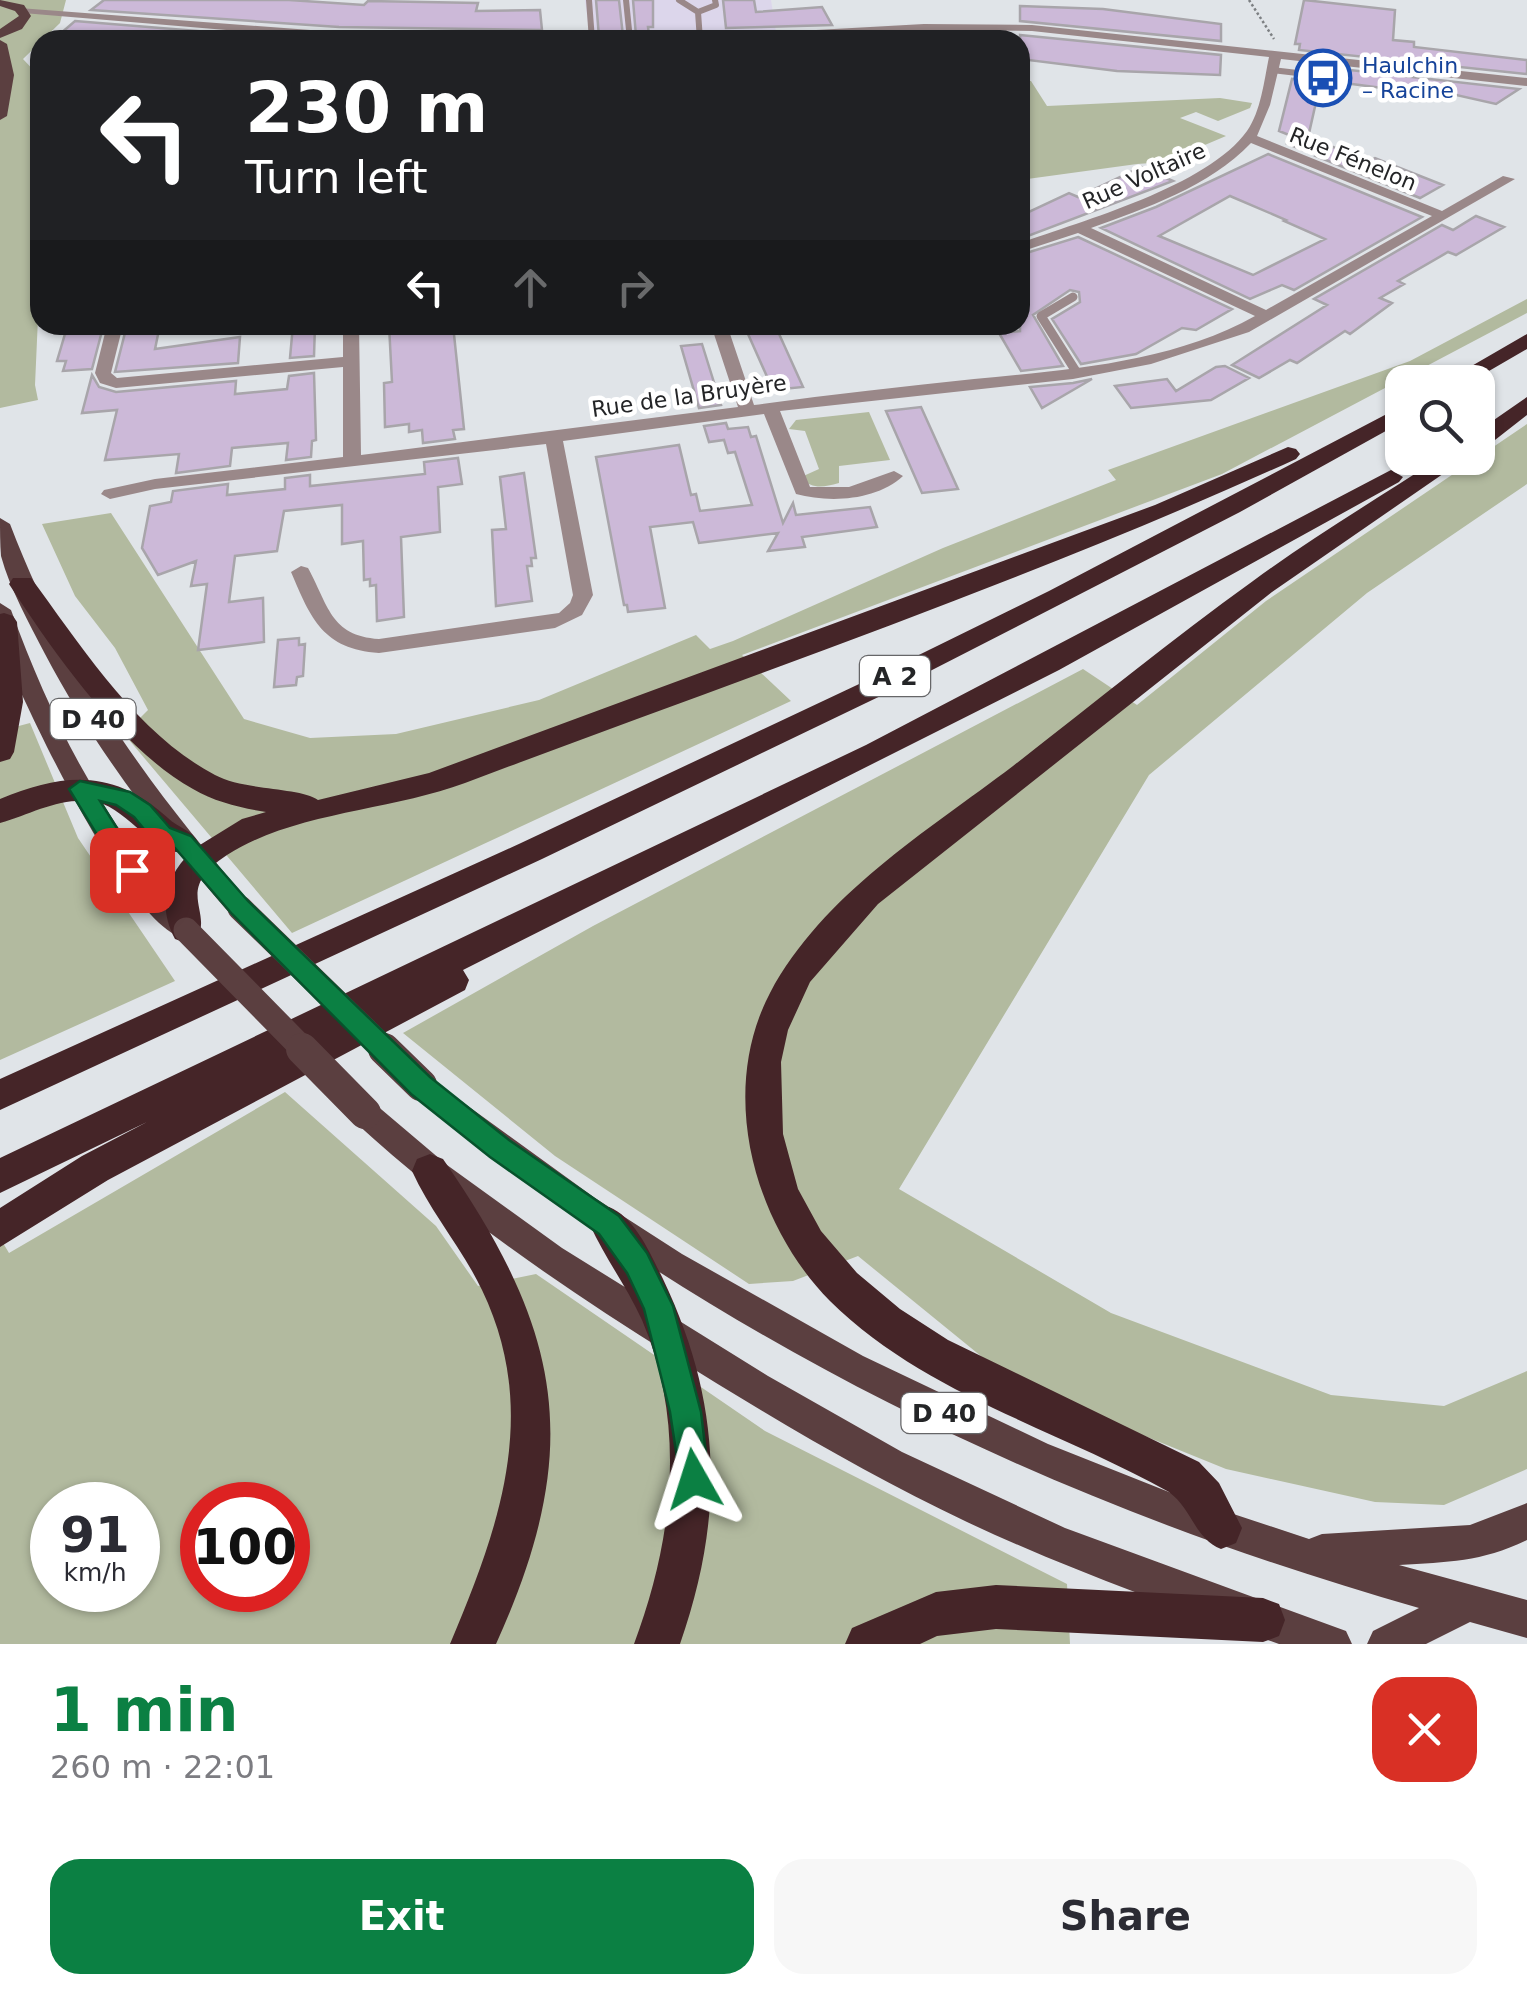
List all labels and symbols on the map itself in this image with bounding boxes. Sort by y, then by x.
bus stop icon: Haulchin – Racine [1293,48,1353,108]
place label: Haulchin – Racine [1362,53,1458,103]
street label: Rue Fénelon [1286,122,1420,196]
street label: Rue Voltaire [1079,138,1209,214]
street label: Rue de la Bruyère [590,370,788,422]
road number: A 2 [860,656,930,696]
road number: D 40 [51,699,136,739]
pin [90,828,175,913]
road number: D 40 [902,1393,986,1433]
position arrow [642,1427,746,1531]
speed limit sign: 100 [180,1482,310,1612]

